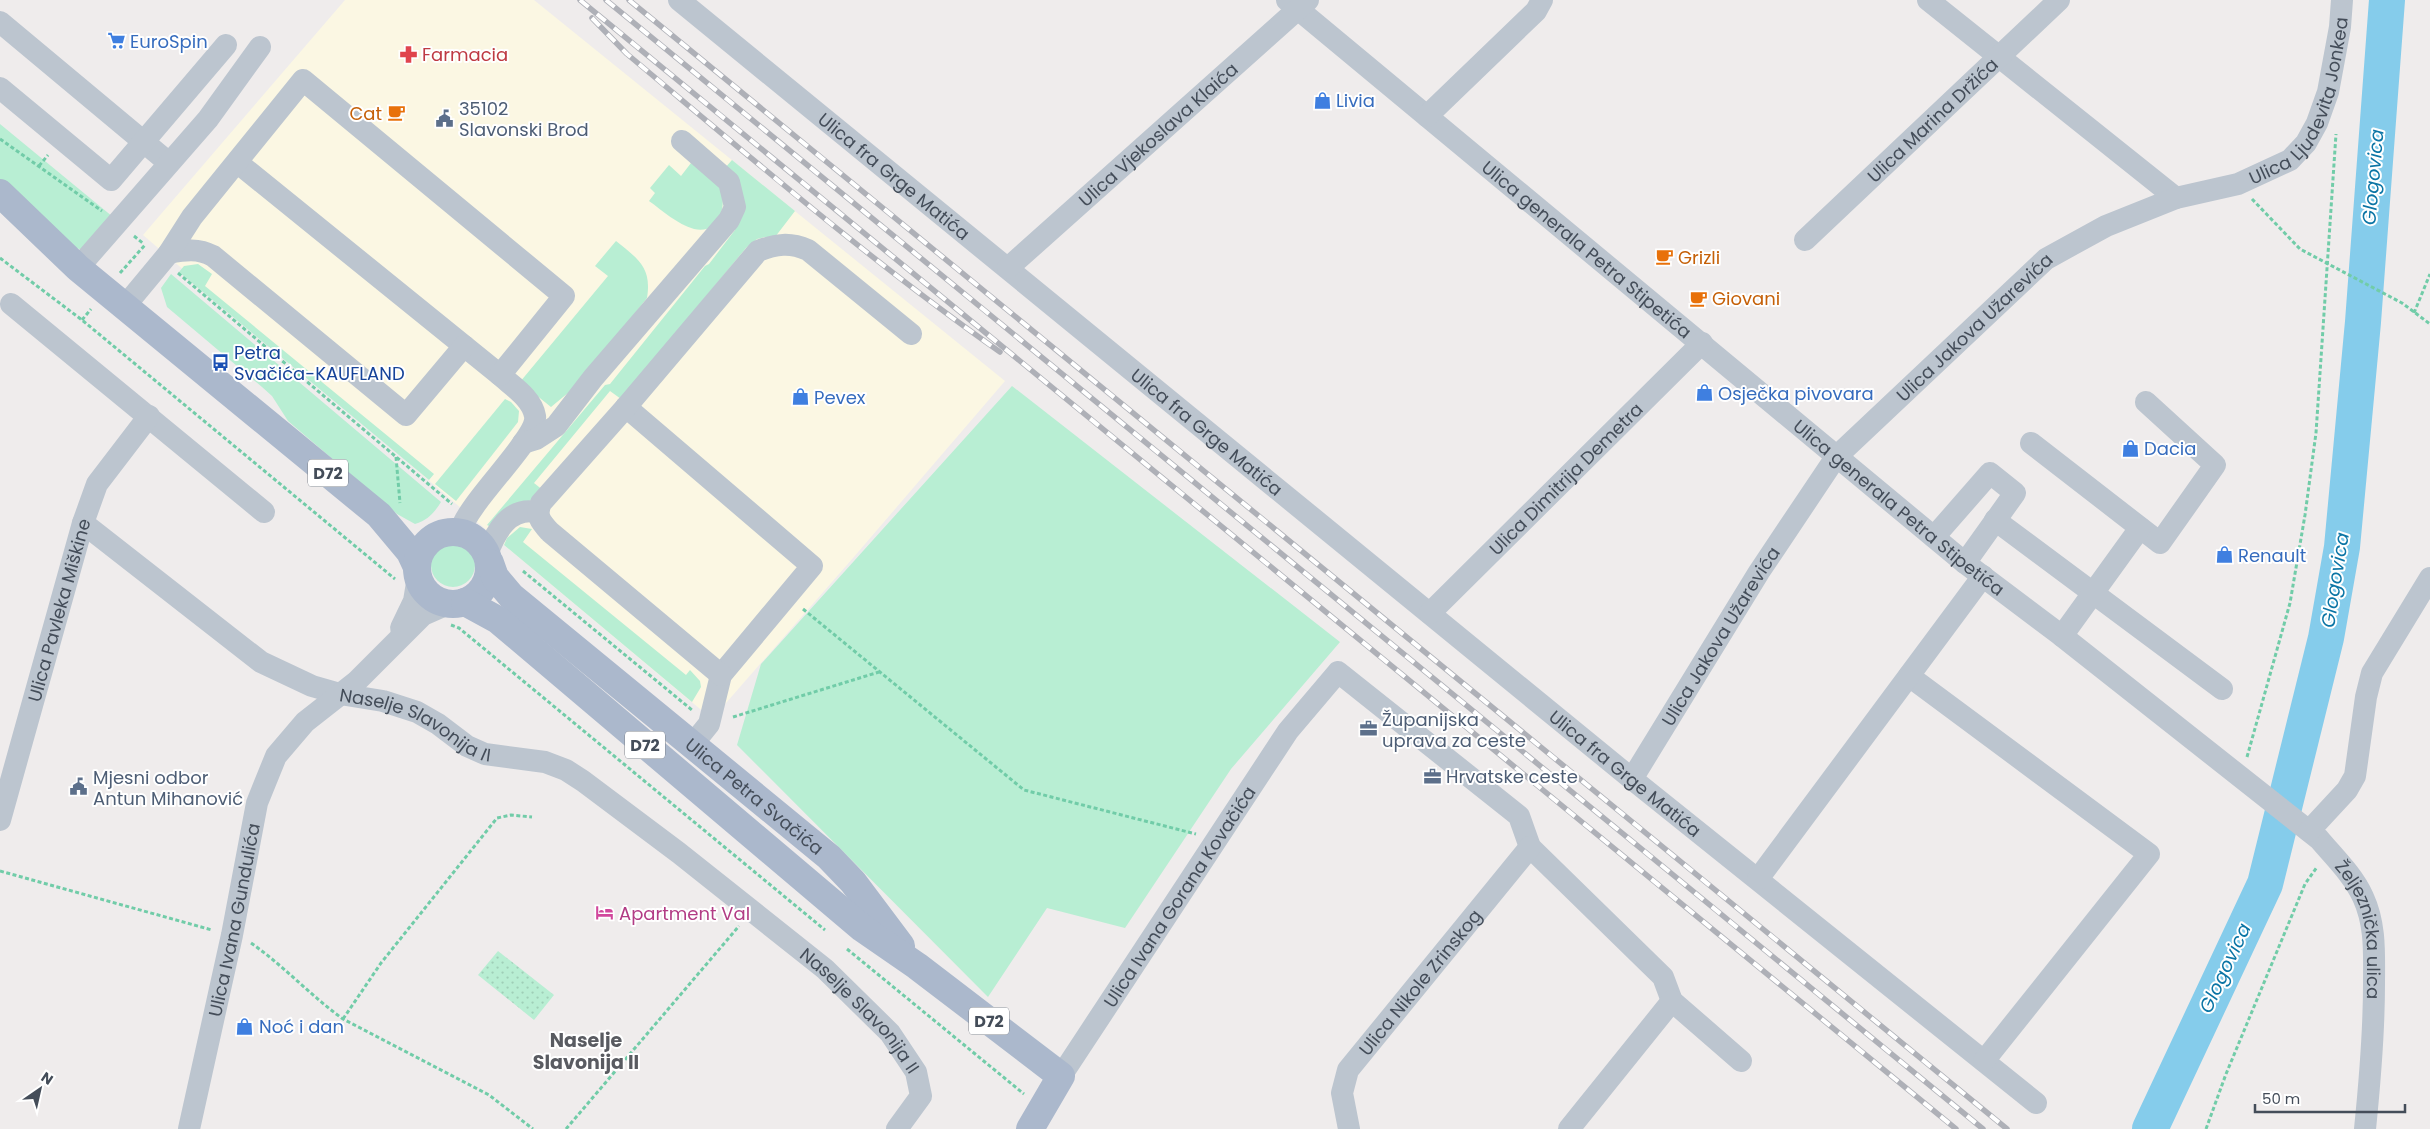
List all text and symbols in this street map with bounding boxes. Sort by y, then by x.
street label: Ulica Ljudevita Jonkea [2245,16,2353,190]
place label: EuroSpin [130,29,208,54]
supermarket icon: EuroSpin [106,31,126,51]
place label: Farmacia [422,42,508,67]
pharmacy icon: Farmacia [398,44,418,64]
street label: Ulica Marina Držića [1861,52,2003,188]
street label: Ulica Vjekoslava Klaića [1073,56,1243,212]
place label: Livia [1336,88,1375,113]
shop icon: Livia [1312,90,1332,110]
place label: 35102 Slavonski Brod [459,96,589,142]
place label: Cat [349,101,382,126]
cafe icon: Cat [386,103,406,123]
street label: Ulica fra Grge Matića [813,106,975,246]
public building icon: 35102 Slavonski Brod [435,108,455,128]
water label: Glogovica [2355,128,2391,226]
street label: Ulica generala Petra Stipetića [1477,154,1697,344]
place label: Grizli [1678,245,1720,270]
cafe icon: Grizli [1654,247,1674,267]
street label: Ulica Jakova Užarevića [1890,247,2058,407]
place label: Giovani [1712,286,1780,311]
cafe icon: Giovani [1688,288,1708,308]
place label: Petra Svačića-KAUFLAND [234,340,405,386]
bus stop icon: Petra Svačića-KAUFLAND [210,352,230,372]
street label: Ulica fra Grge Matića [1126,362,1288,501]
place label: Osječka pivovara [1718,381,1874,406]
shop icon: Osječka pivovara [1694,383,1714,403]
place label: Pevex [814,385,866,410]
shop icon: Pevex [790,387,810,407]
street label: Ulica Dimitrija Demetra [1483,397,1648,560]
street label: Ulica generala Petra Stipetića [1788,413,2010,601]
place label: Dacia [2144,436,2196,461]
shop icon: Dacia [2120,438,2140,458]
road number: D72 [308,459,348,486]
street label: Ulica Pavleka Miškine [21,516,96,705]
water label: Glogovica [2314,530,2356,630]
street label: Ulica Jakova Užarevića [1655,541,1785,730]
place label: Renault [2238,543,2306,568]
shop icon: Renault [2214,545,2234,565]
street label: Naselje Slavonija II [338,682,492,767]
street label: Ulica fra Grge Matića [1544,704,1707,842]
place label: Županijska uprava za ceste [1382,707,1526,753]
office icon: Županijska uprava za ceste [1358,719,1378,739]
road number: D72 [625,732,665,758]
street label: Ulica Petra Svačića [680,732,829,860]
place label: Hrvatske ceste [1446,764,1578,789]
place label: Mjesni odbor Antun Mihanović [93,765,243,811]
office icon: Hrvatske ceste [1422,766,1442,786]
public building icon: Mjesni odbor Antun Mihanović [69,777,89,797]
street label: Ulica Ivana Gorana Kovačića [1097,781,1261,1012]
street label: Ulica Ivana Gundulića [202,821,265,1019]
street label: Željeznička ulica [2330,854,2387,999]
place label: Apartment Val [619,901,750,926]
hotel icon: Apartment Val [595,903,615,923]
street label: Ulica Nikole Zrinskog [1353,904,1487,1060]
water label: Glogovica [2192,919,2258,1017]
street label: Naselje Slavonija II [795,942,926,1078]
road number: D72 [969,1008,1009,1034]
place label: Noć i dan [259,1014,344,1039]
shop icon: Noć i dan [235,1016,255,1036]
district label: Naselje Slavonija II [533,1027,639,1076]
north arrow [15,1064,65,1114]
text: N [37,1067,57,1089]
scale bar [2255,1082,2405,1114]
text: 50 m [2262,1088,2300,1109]

